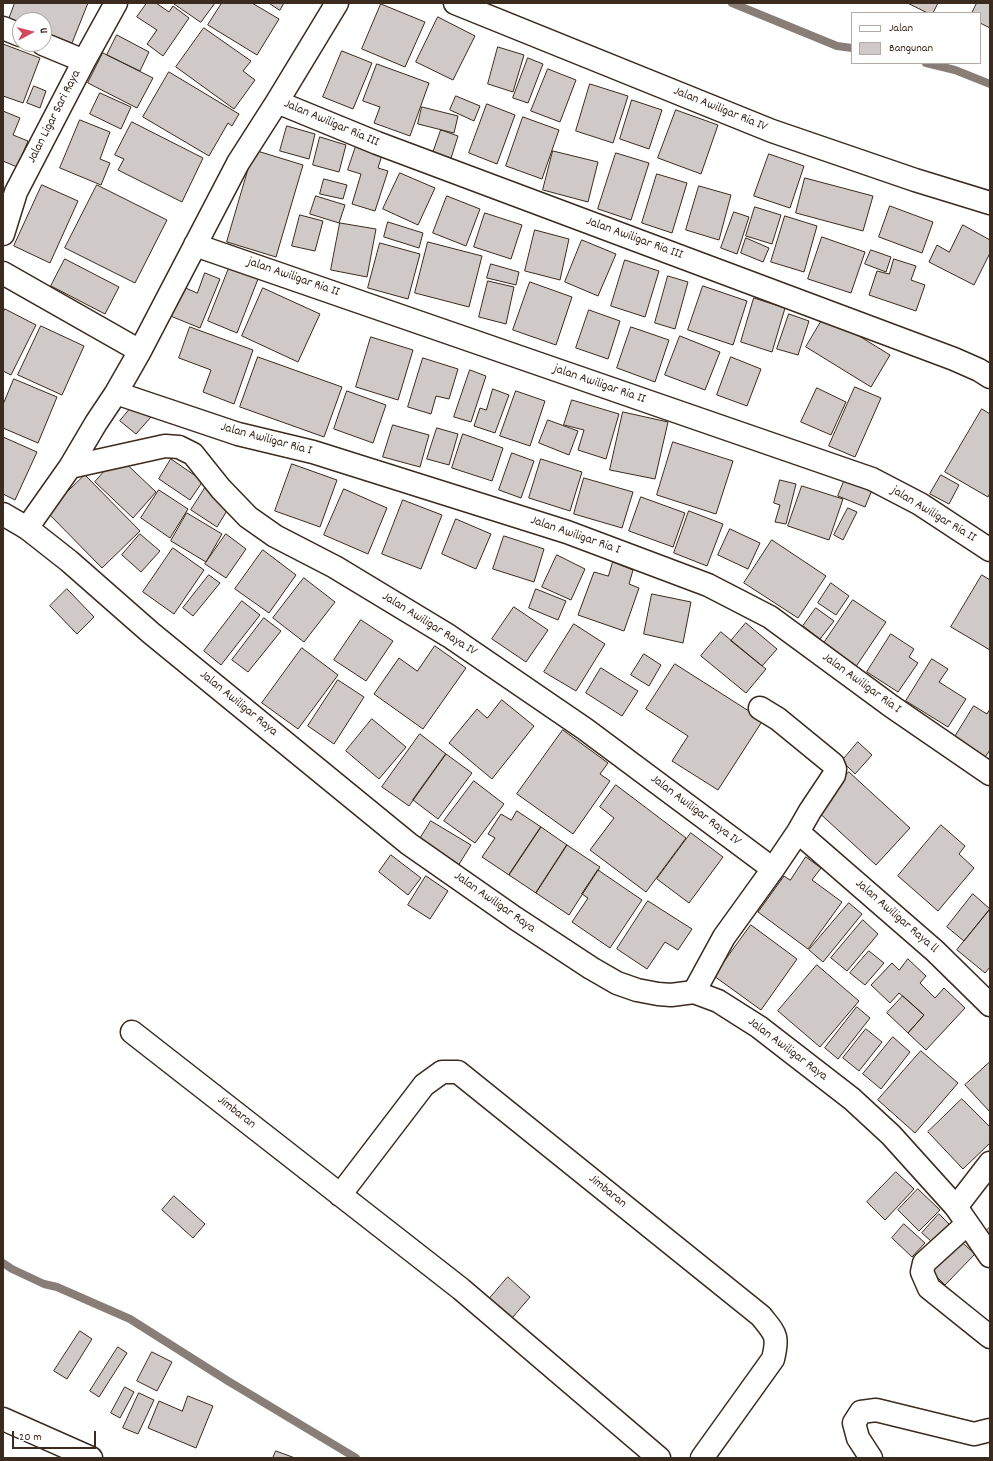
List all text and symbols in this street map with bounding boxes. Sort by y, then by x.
north arrow [12,12,52,52]
legend [851,12,981,64]
text: Jalan [889,20,913,37]
text: U [35,27,51,34]
text: Bangunan [889,40,933,57]
street label: Jalan Ligar Sari Raya [25,68,85,166]
street label: Jalan Awiligar Ria IV [671,84,769,136]
street label: Jalan Awiligar Ria III [281,97,381,151]
street label: Jalan Awiligar Ria III [584,214,684,264]
street label: jalan Awiligar Ria II [245,255,341,301]
street label: jalan Awiligar Ria II [551,362,647,408]
street label: Jalan Awiligar Ria I [219,420,313,460]
street label: jalan Awiligar Ria II [888,483,978,547]
street label: Jalan Awiligar Ria I [528,513,622,559]
street label: Jalan Awiligar Raya IV [379,590,479,660]
street label: Jalan Awiligar Ria I [819,650,903,718]
street label: Jalan Awiligar Raya [196,668,280,740]
street label: Jalan Awiligar Raya IV [647,772,743,850]
street label: Jalan Awiligar Raya [450,869,538,937]
street label: Jalan Awiligar Raya ll [851,877,941,957]
street label: Jalan Awiligar Raya [744,1015,830,1085]
street label: Jimbaran [214,1093,258,1133]
street label: Jimbaran [585,1172,629,1212]
scale bar [14,1423,98,1449]
text: 20 m [19,1429,42,1446]

